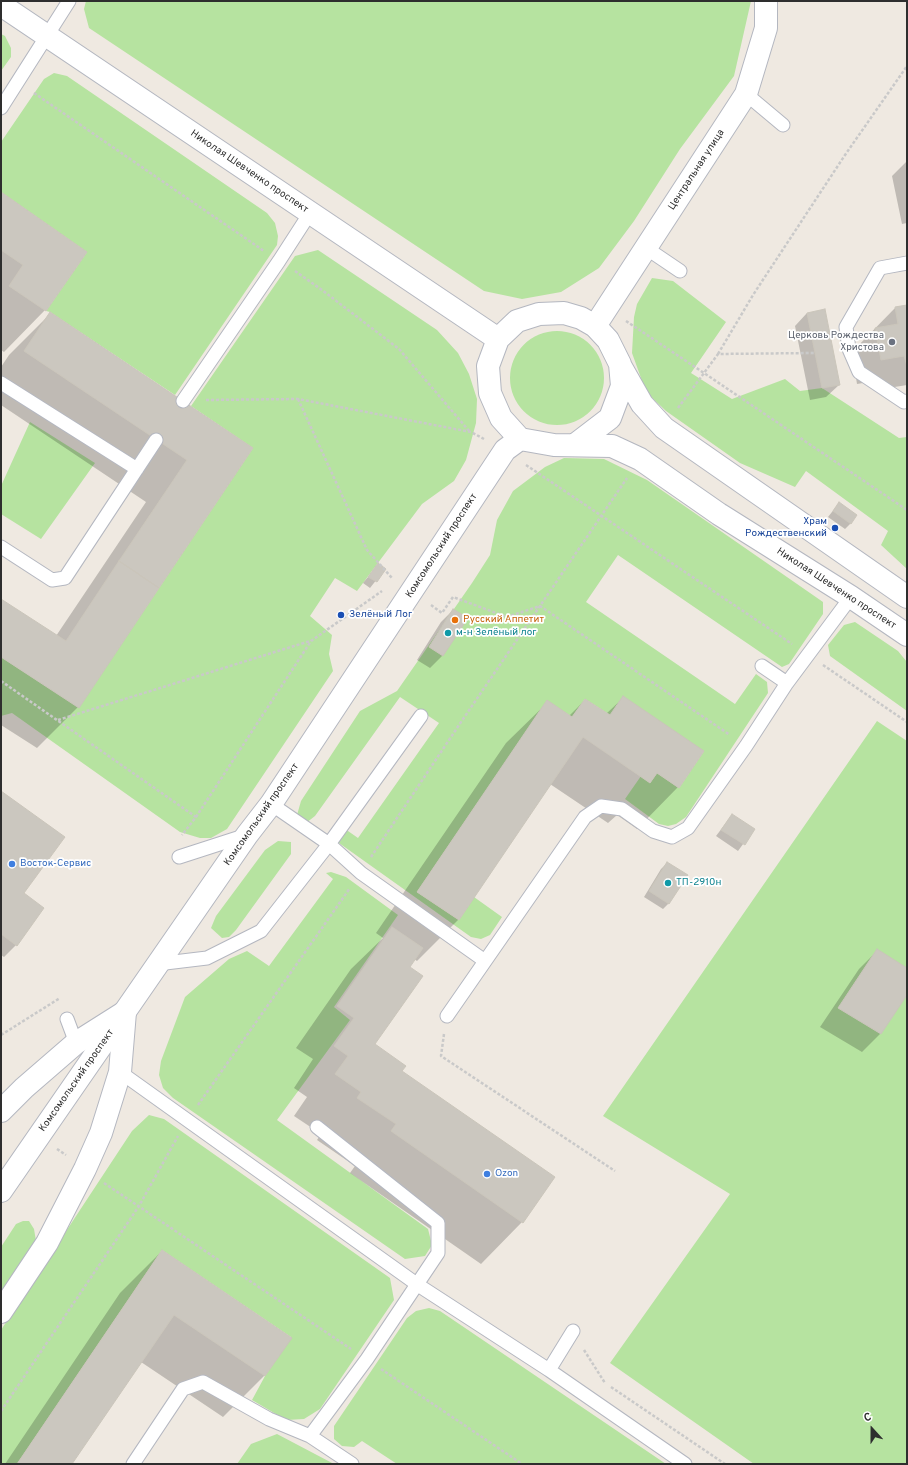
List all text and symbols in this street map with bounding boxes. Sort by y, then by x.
street label: Центральная улица [666,127,728,213]
street label: Николая Шевченко проспект [188,128,310,216]
place label: Церковь Рождества Христова [788,330,884,354]
marker: Церковь Рождества Христова [887,337,897,347]
street label: Комсомольский проспект [404,492,480,600]
place label: Храм Рождественский [745,516,827,540]
marker: Храм Рождественский [830,523,840,533]
street label: Николая Шевченко проспект [774,546,898,632]
place label: Зелёный Лог [349,609,412,621]
marker: Зелёный Лог [336,610,346,620]
place label: Русский Аппетит [463,614,544,626]
marker: Русский Аппетит [450,615,460,625]
place label: м-н Зелёный лог [456,627,537,639]
marker: м-н Зелёный лог [443,628,453,638]
street label: Комсомольский проспект [222,762,302,868]
place label: Восток-Сервис [20,858,91,870]
marker: Восток-Сервис [7,859,17,869]
place label: ТП-2910н [676,877,721,889]
marker: ТП-2910н [663,878,673,888]
street label: Комсомольский проспект [37,1028,117,1134]
place label: Ozon [495,1168,518,1180]
marker: Ozon [482,1169,492,1179]
north arrow [852,1409,892,1449]
text: С [862,1410,873,1426]

